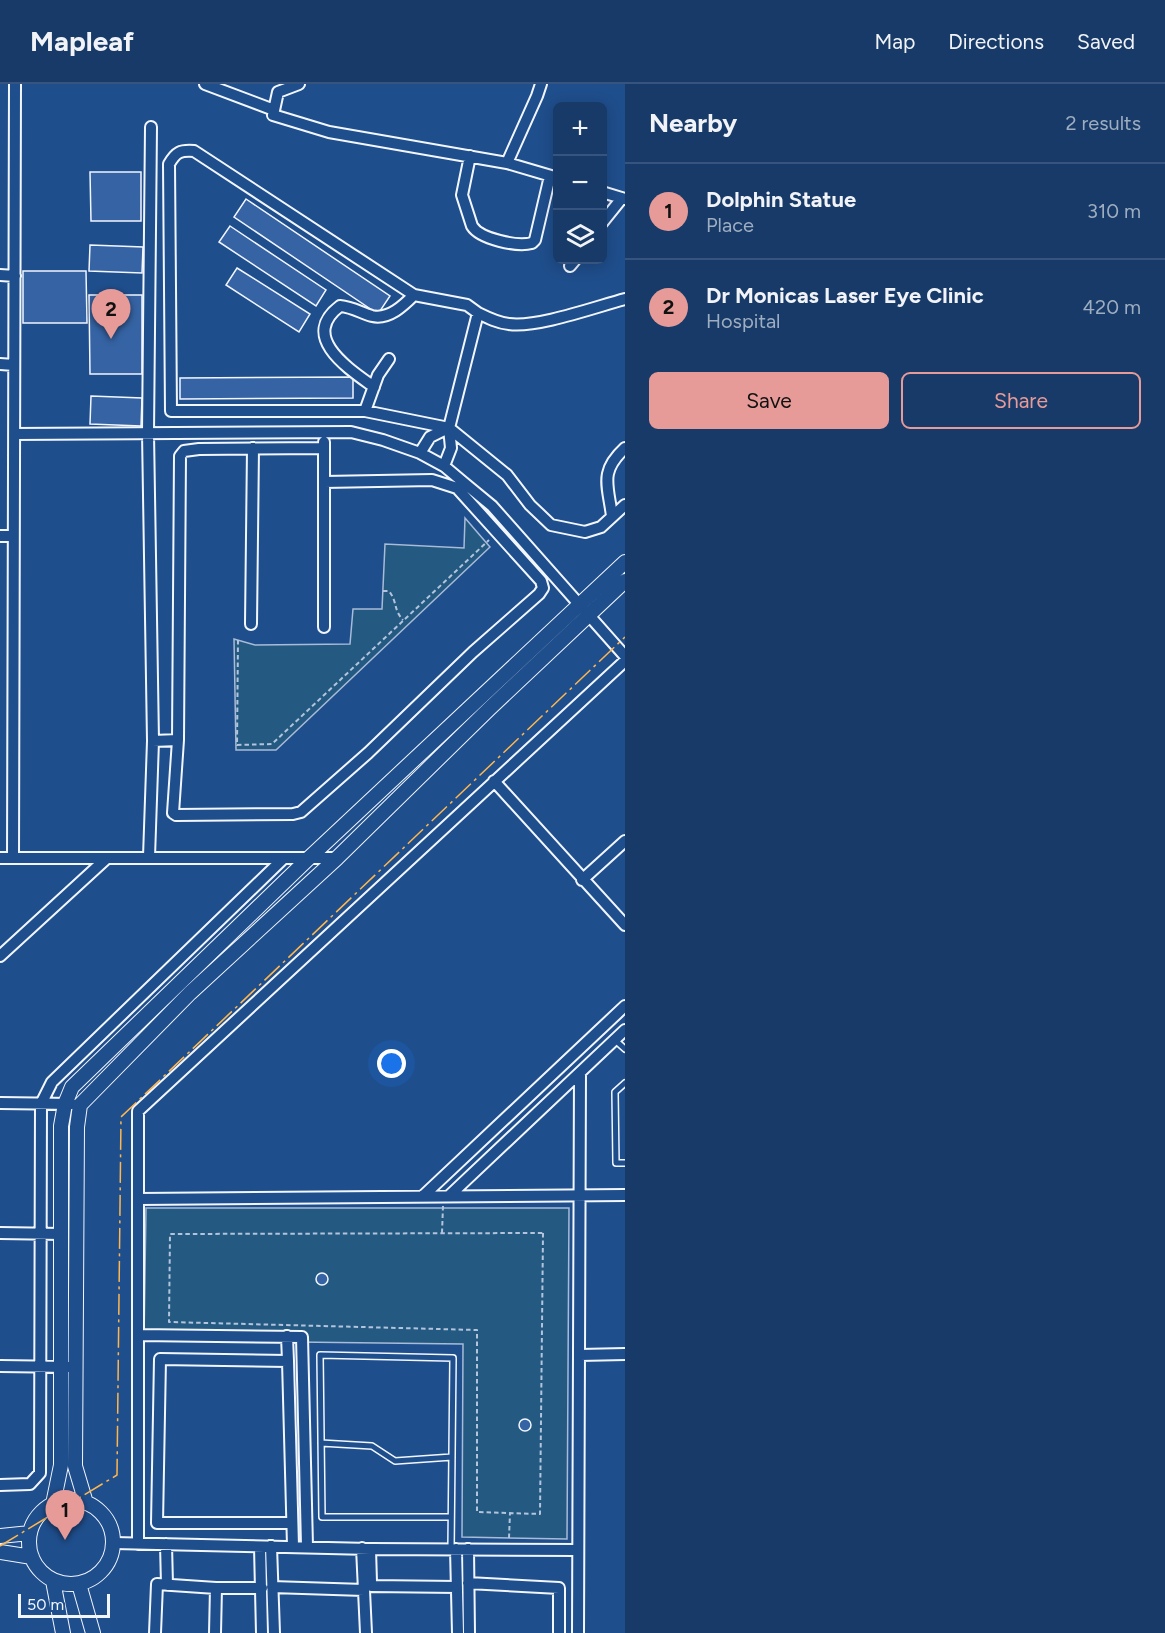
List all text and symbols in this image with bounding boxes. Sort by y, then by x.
text: Mapleaf [30,24,134,58]
text: Map [874,29,915,54]
text: Directions [948,29,1044,54]
text: Saved [1077,29,1135,54]
map controls [553,102,607,264]
button: + [553,102,607,156]
text: Nearby [649,107,737,139]
text: 2 results [1065,111,1141,135]
button: − [553,156,607,210]
text: Dolphin Statue [706,186,856,213]
text: 1 [664,199,673,223]
text: 310 m [1087,199,1141,223]
button: layers [553,210,607,264]
text: Place [706,213,754,237]
text: Dr Monicas Laser Eye Clinic [706,282,984,309]
pin: 2 [92,290,130,339]
text: 2 [663,295,674,319]
text: 420 m [1083,295,1141,319]
text: Hospital [706,309,781,333]
button: Save [649,372,889,429]
button: Share [901,372,1141,429]
your location [377,1049,406,1078]
pin: 1 [46,1490,84,1540]
scale bar [18,1591,110,1618]
text: 50 m [27,1595,64,1614]

